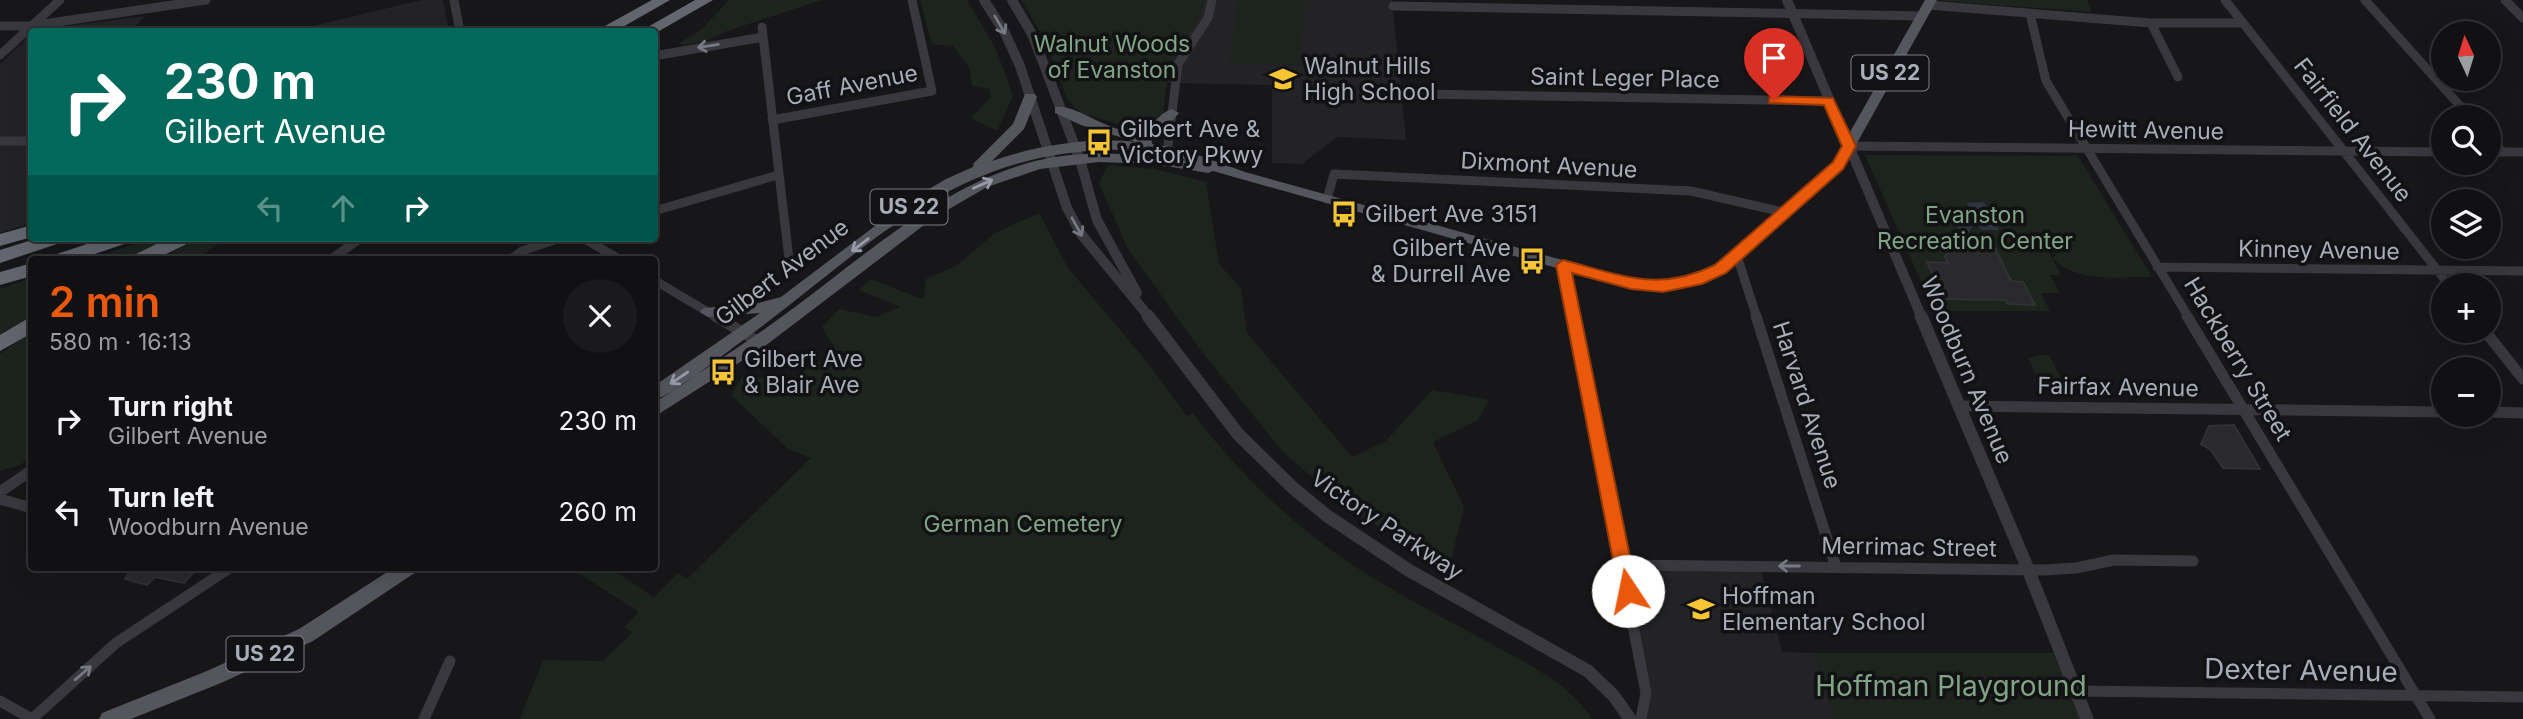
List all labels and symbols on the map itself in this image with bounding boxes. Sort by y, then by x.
one-way arrow [993,14,1007,34]
north arrow [2431,21,2501,91]
pin [1744,28,1804,100]
park label: Walnut Woods of Evanston [1034,30,1190,84]
one-way arrow [697,39,720,52]
place label: Walnut Hills High School [1304,52,1436,106]
street label: Fairfield Avenue [2288,52,2418,208]
road number: US 22 [1852,56,1928,90]
street label: Gaff Avenue [784,59,920,111]
street label: Saint Leger Place [1530,62,1720,94]
school or university icon: Walnut Hills High School [1268,64,1298,94]
place label: Gilbert Ave & Victory Pkwy [1120,115,1263,169]
street label: Hewitt Avenue [2068,115,2224,145]
bus stop icon: Gilbert Ave & Victory Pkwy [1084,127,1114,157]
street label: Dixmont Avenue [1460,146,1638,184]
one-way arrow [972,177,993,190]
road number: US 22 [870,190,948,224]
bus stop icon: Gilbert Ave 3151 [1329,199,1359,229]
place label: Gilbert Ave 3151 [1365,200,1537,228]
park label: Evanston Recreation Center [1877,201,2073,255]
street label: Gilbert Avenue [710,213,854,331]
one-way arrow [1071,216,1084,237]
place label: Gilbert Ave & Durrell Ave [1371,234,1511,288]
street label: Kinney Avenue [2238,235,2400,265]
one-way arrow [850,237,869,252]
bus stop icon: Gilbert Ave & Durrell Ave [1517,246,1547,276]
street label: Woodburn Avenue [1915,272,2019,468]
street label: Hackberry Street [2178,272,2298,446]
street label: Harvard Avenue [1767,318,1847,492]
place label: Gilbert Ave & Blair Ave [744,345,863,399]
bus stop icon: Gilbert Ave & Blair Ave [708,357,738,387]
one-way arrow [670,370,689,385]
street label: Fairfax Avenue [2037,372,2199,402]
street label: Victory Parkway [1306,464,1469,586]
park label: German Cemetery [923,510,1123,538]
street label: Merrimac Street [1821,531,1997,563]
position arrow [1591,554,1665,628]
one-way arrow [1777,559,1800,573]
place label: Hoffman Elementary School [1722,582,1926,636]
school or university icon: Hoffman Elementary School [1686,594,1716,624]
road number: US 22 [226,636,304,672]
street label: Dexter Avenue [2204,651,2398,689]
one-way arrow [74,665,92,681]
park label: Hoffman Playground [1815,669,2087,703]

